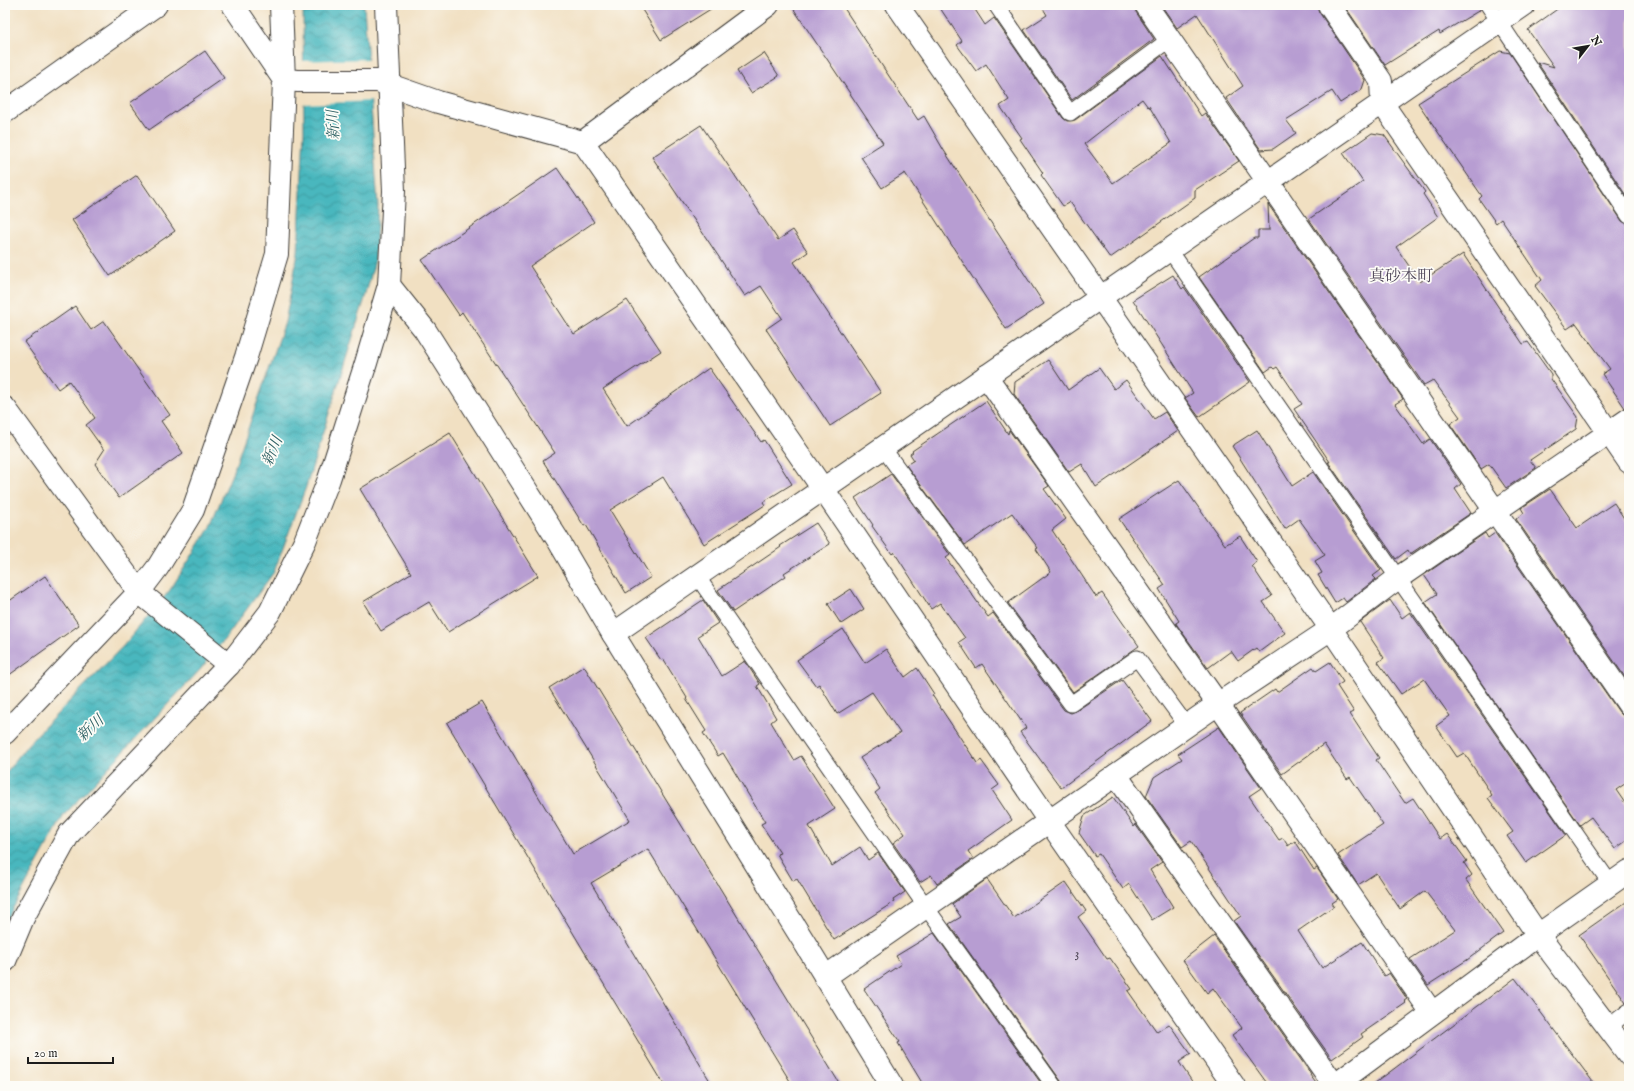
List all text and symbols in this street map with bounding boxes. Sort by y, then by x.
north arrow [1568,26,1608,66]
text: N [1587,33,1604,49]
water label: 新川 [323,108,344,140]
district label: 真砂本町 [1369,267,1433,287]
water label: 新川 [258,432,288,469]
water label: 新川 [73,710,109,746]
house number: 3 [1075,946,1079,961]
scale bar [28,1039,113,1065]
text: 20 m [34,1046,57,1061]

